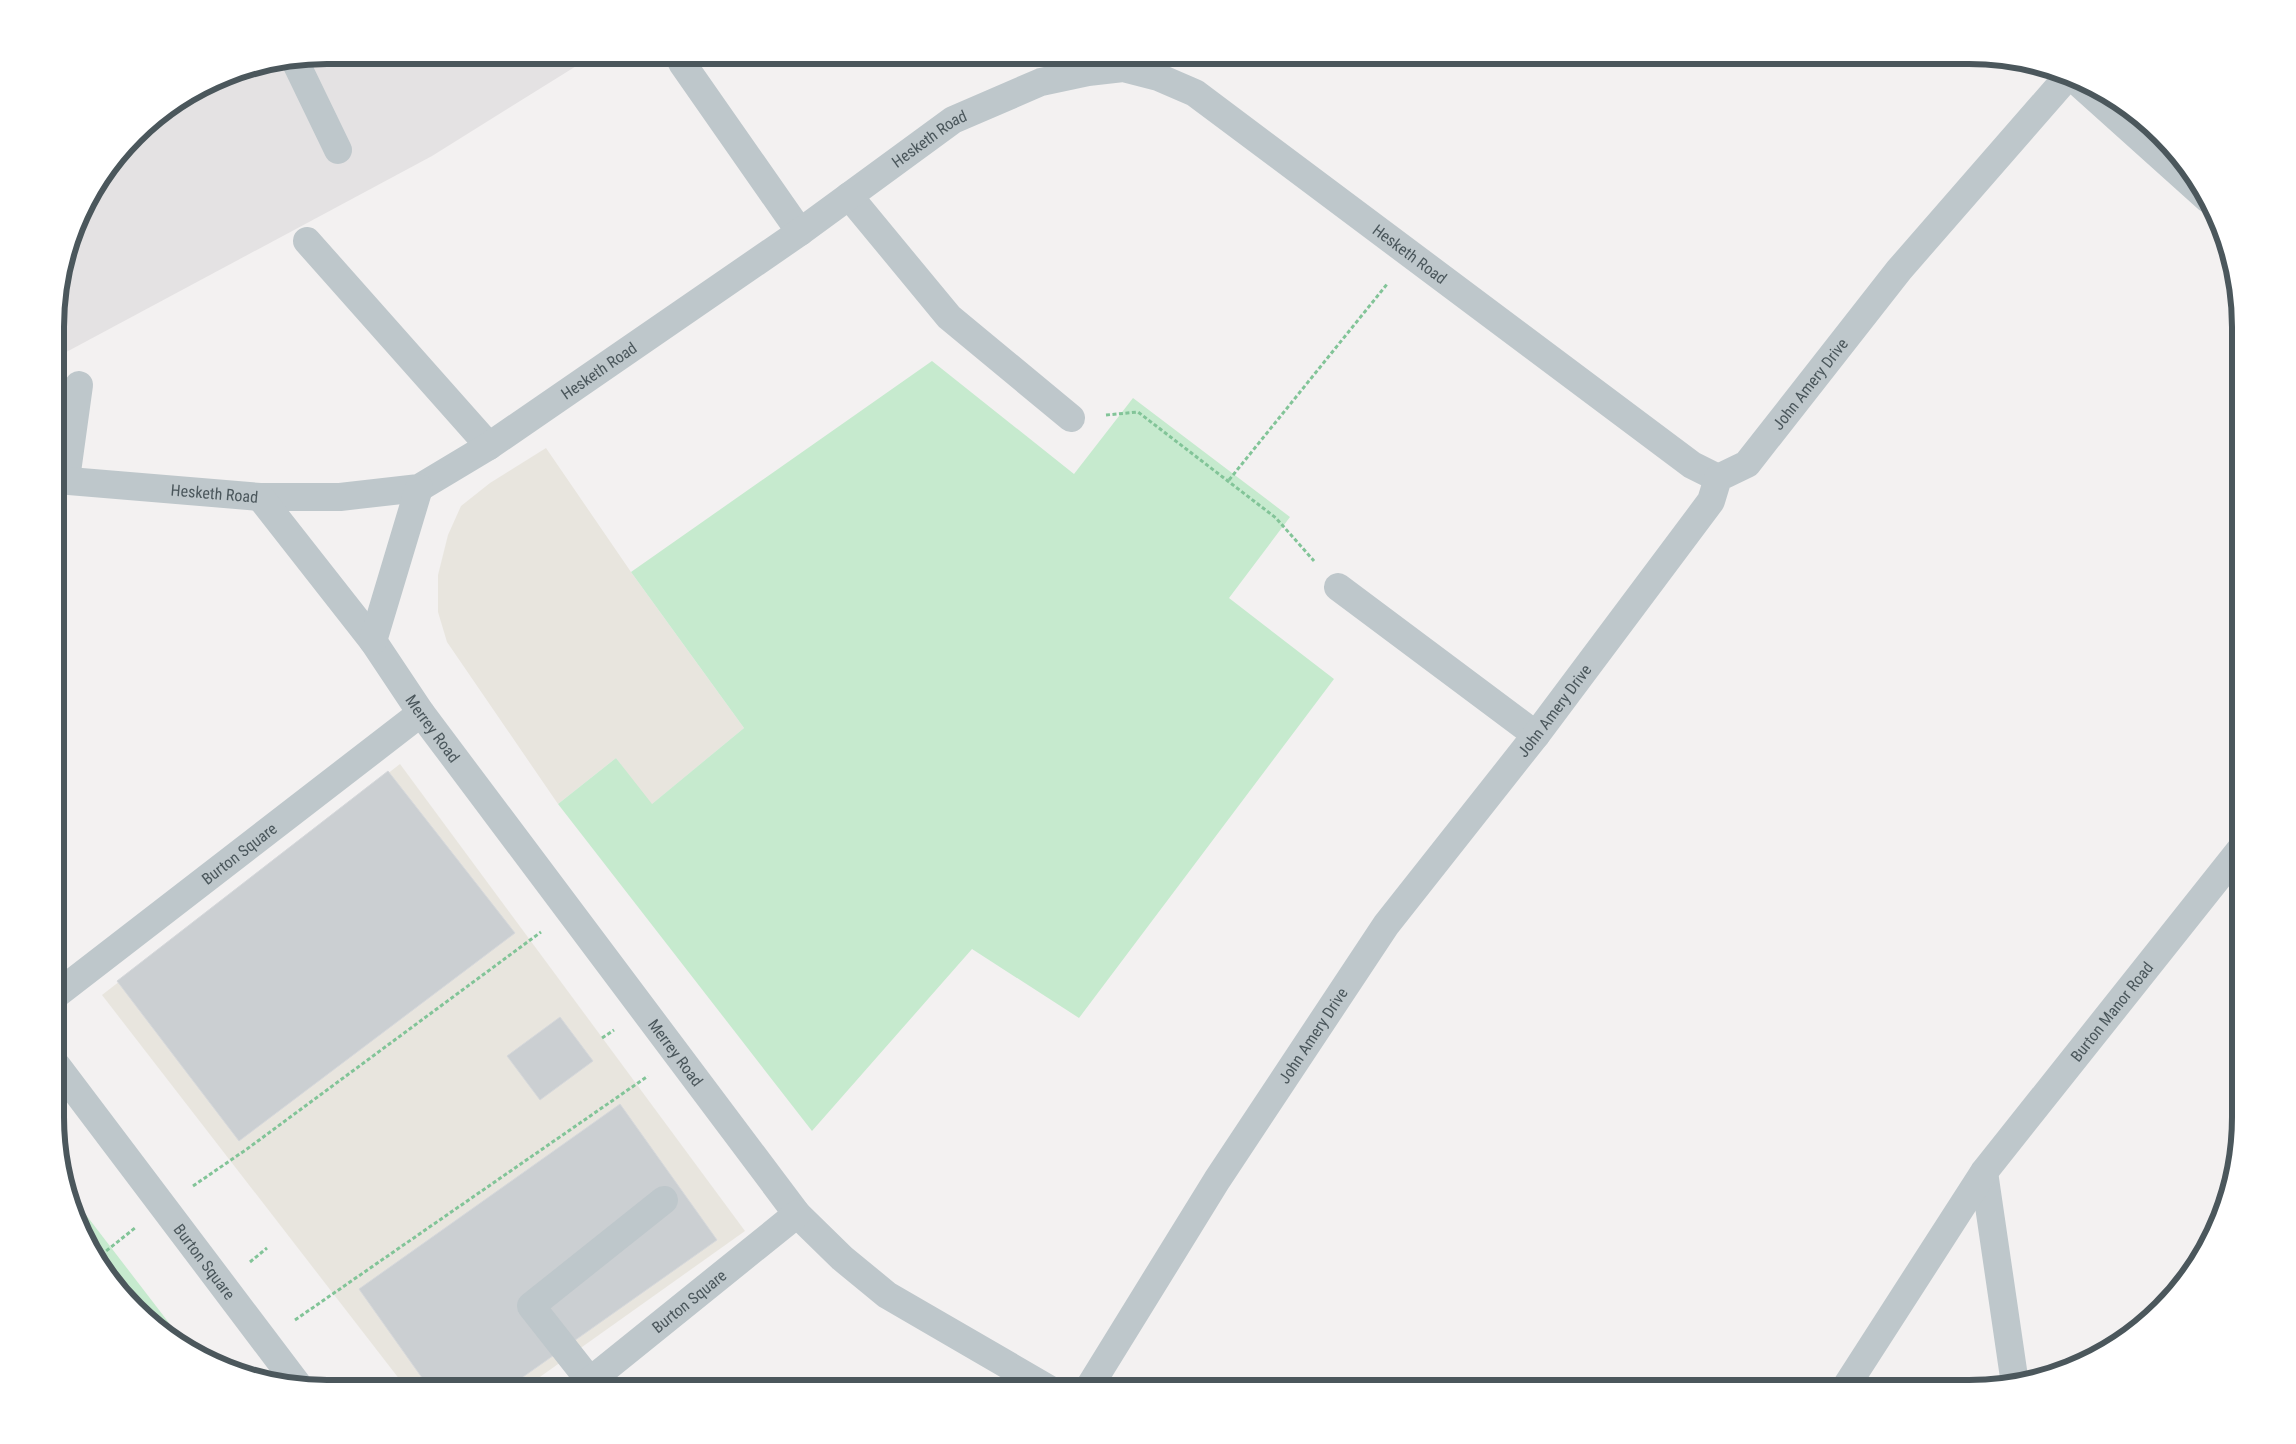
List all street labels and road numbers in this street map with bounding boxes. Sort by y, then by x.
street label: Hesketh Road [888,106,969,171]
street label: Hesketh Road [1369,220,1451,288]
street label: John Amery Drive [1768,334,1852,433]
street label: Hesketh Road [557,338,640,403]
street label: Hesketh Road [170,480,259,506]
street label: John Amery Drive [1513,661,1595,761]
street label: Merrey Road [402,691,464,766]
street label: Burton Square [198,819,280,888]
street label: Burton Manor Road [2066,958,2157,1065]
street label: John Amery Drive [1274,984,1351,1087]
street label: Merrey Road [644,1015,707,1090]
street label: Burton Square [170,1220,239,1303]
street label: Burton Square [648,1266,730,1337]

